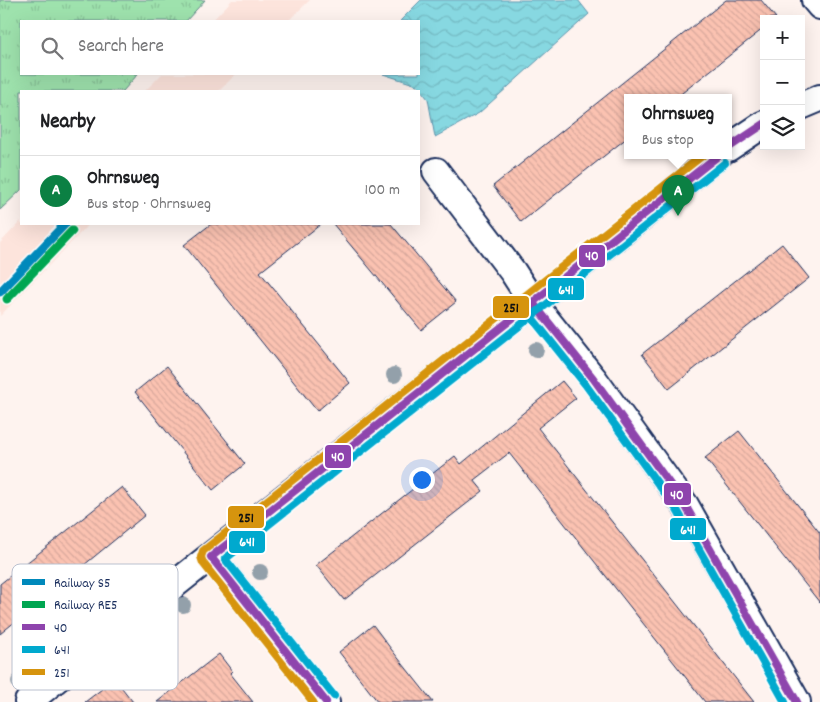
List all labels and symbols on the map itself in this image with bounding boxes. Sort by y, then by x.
pin: A [662,175,694,216]
line badge: 40 [578,244,606,268]
text: 40 [585,247,599,267]
line badge: 641 [547,277,585,301]
text: 641 [558,281,574,301]
line badge: 251 [492,295,530,319]
text: 251 [503,299,519,319]
line badge: 40 [324,444,352,469]
text: 40 [331,448,345,468]
your location [409,467,435,493]
line badge: 40 [663,482,692,506]
text: 40 [670,486,684,506]
line badge: 251 [227,505,265,529]
text: 251 [238,509,254,529]
line badge: 641 [669,517,707,541]
text: 641 [680,521,696,541]
line badge: 641 [228,530,266,554]
text: 641 [239,533,255,553]
legend [12,564,178,690]
text: Railway S5 [54,574,110,594]
text: Railway RE5 [54,596,117,616]
text: 40 [54,619,67,639]
text: 641 [54,641,70,661]
text: 251 [54,664,70,684]

